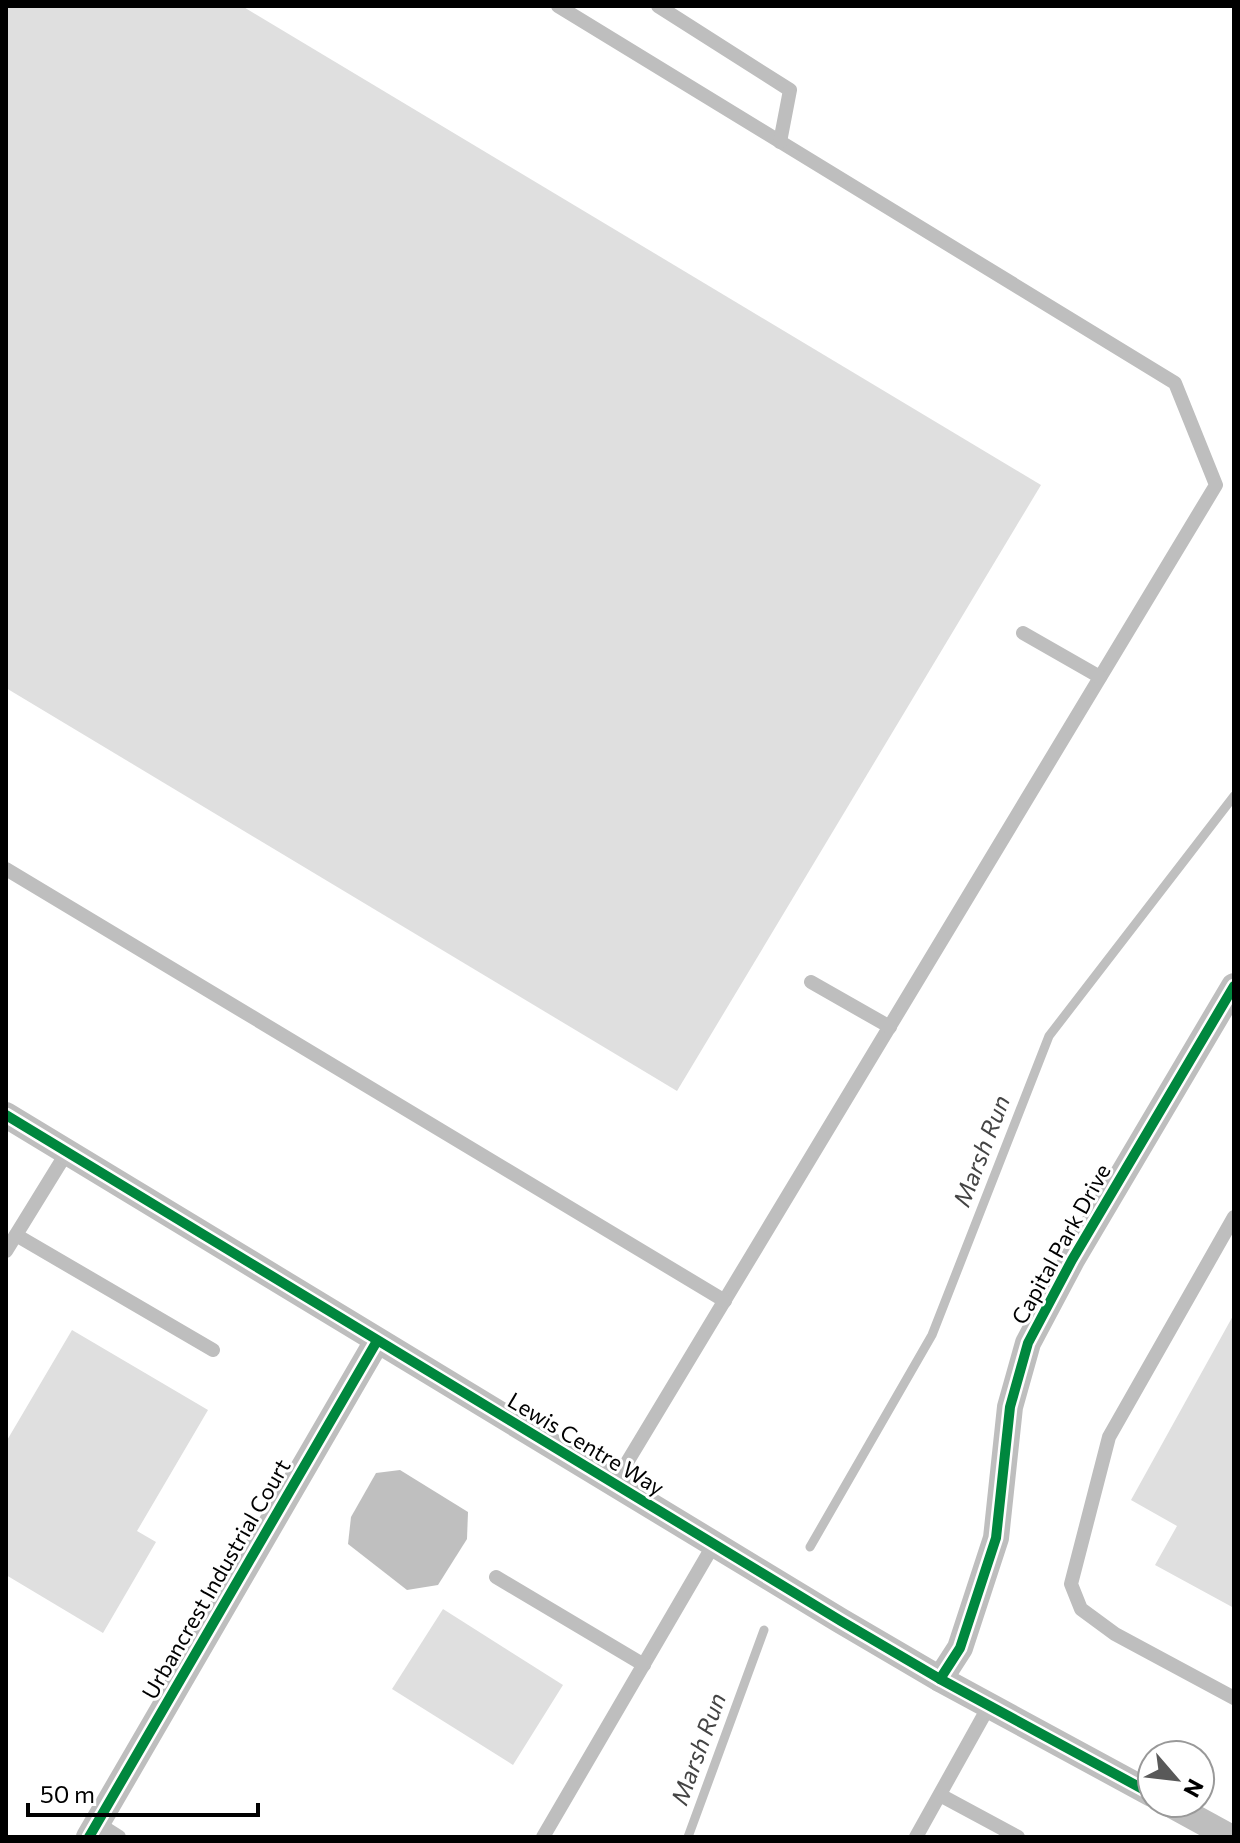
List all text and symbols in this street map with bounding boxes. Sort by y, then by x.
water label: Marsh Run [946,1091,1015,1210]
street label: Capital Park Drive [1005,1159,1116,1329]
street label: Lewis Centre Way [503,1386,669,1501]
street label: Urbancrest Industrial Court [136,1454,295,1704]
water label: Marsh Run [664,1689,731,1808]
north arrow [1136,1739,1216,1819]
scale bar [28,1767,258,1817]
text: N [1178,1775,1210,1802]
text: 50 m [40,1779,95,1808]

